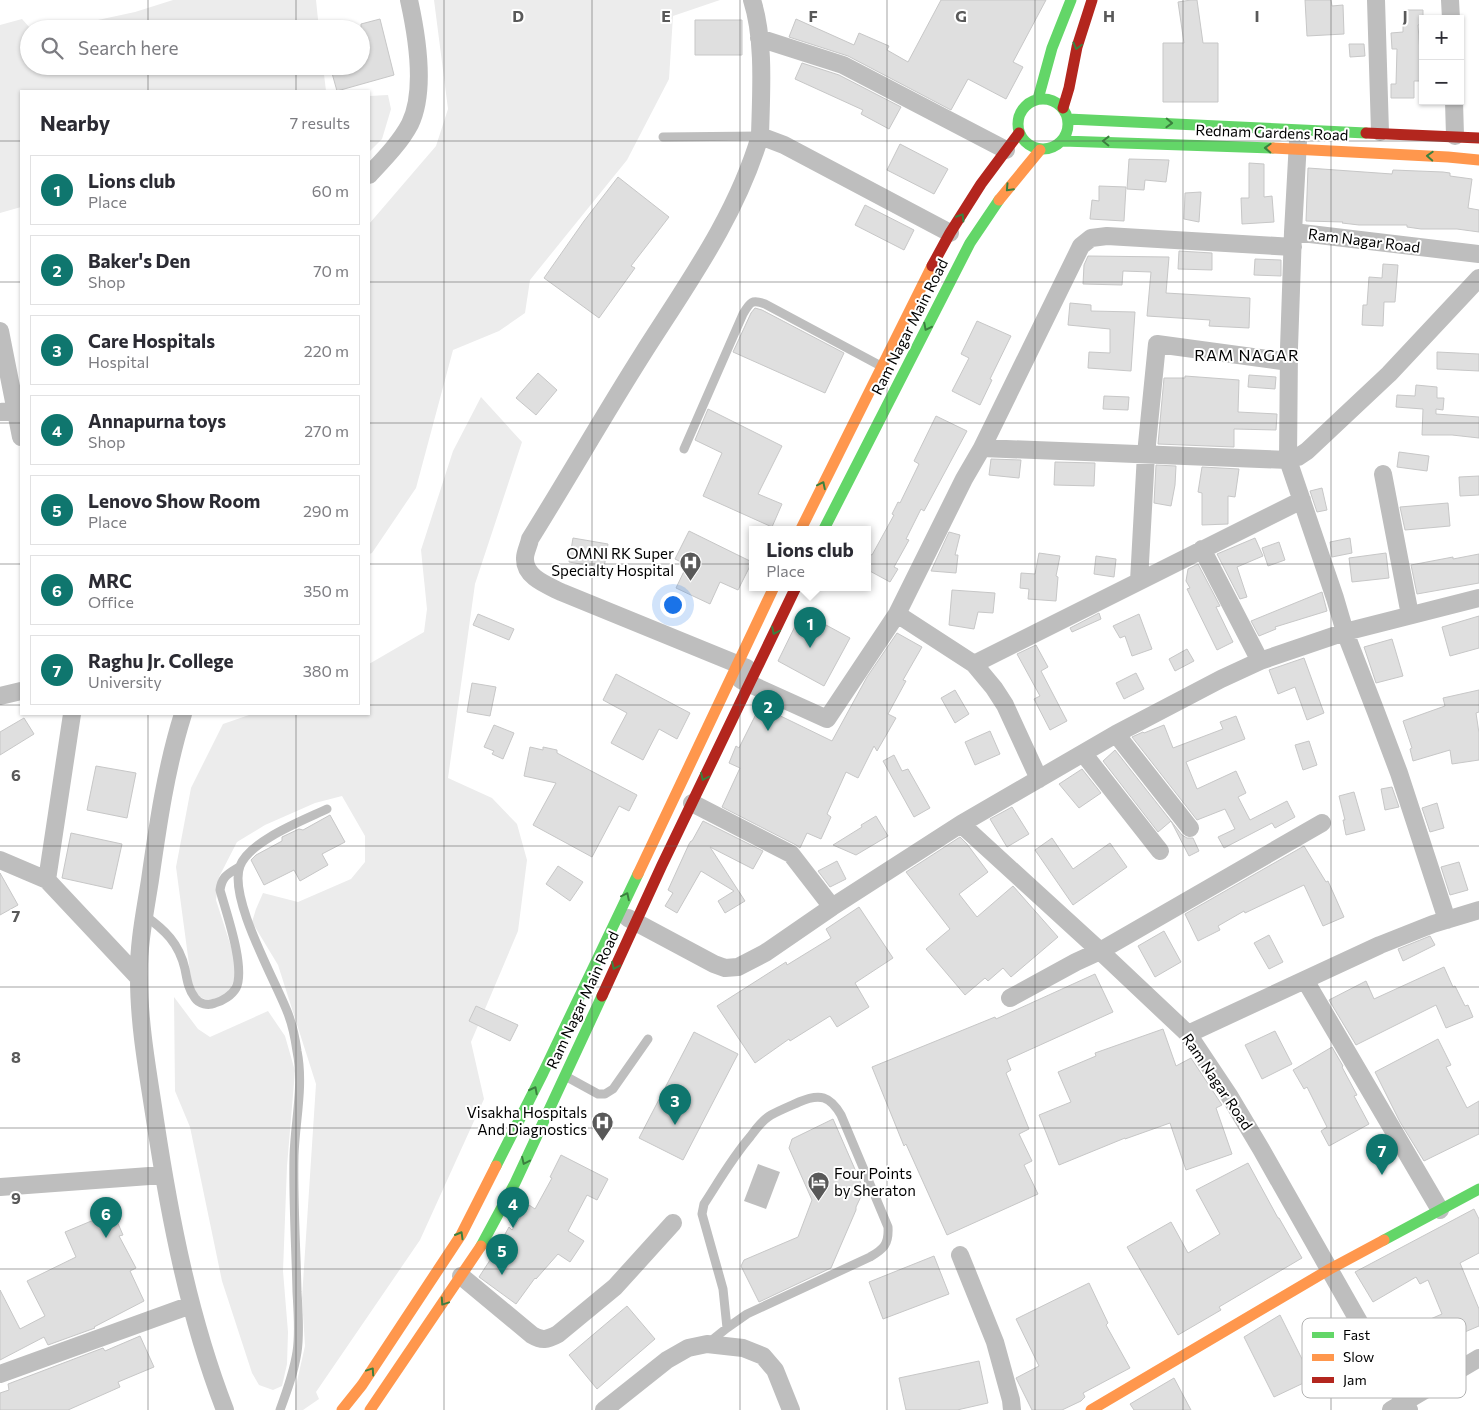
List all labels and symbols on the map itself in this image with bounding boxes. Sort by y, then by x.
text: D [512,6,524,25]
text: E [661,6,671,25]
text: F [808,6,818,25]
text: G [955,6,967,25]
text: H [1103,6,1115,25]
text: I [1254,6,1260,25]
text: J [1402,6,1408,25]
one-way arrow [1073,42,1083,50]
one-way arrow [1166,118,1174,129]
street label: Rednam Gardens Road [1195,120,1349,144]
one-way arrow [1102,136,1110,147]
one-way arrow [1264,143,1272,153]
one-way arrow [1426,150,1434,161]
one-way arrow [1006,182,1015,191]
one-way arrow [954,213,964,222]
street label: Ram Nagar Road [1307,224,1421,256]
street label: Ram Nagar Main Road [867,256,951,398]
one-way arrow [923,322,933,331]
district label: RAM NAGAR [1194,345,1300,364]
one-way arrow [815,481,826,490]
place label: OMNI RK Super Specialty Hospital [551,544,674,579]
hospital icon: OMNI RK Super Specialty Hospital [678,551,702,582]
your location [660,592,686,618]
pin: 1 [794,607,826,648]
one-way arrow [771,626,781,635]
pin: 2 [752,690,784,731]
text: 6 [11,765,21,784]
one-way arrow [700,772,711,781]
one-way arrow [620,892,630,901]
text: 7 [12,906,21,925]
street label: Ram Nagar Main Road [542,928,622,1071]
one-way arrow [611,961,621,970]
street label: Ram Nagar Road [1179,1030,1257,1133]
text: 8 [11,1047,21,1066]
pin: 3 [659,1084,691,1125]
one-way arrow [528,1087,538,1096]
place label: Visakha Hospitals And Diagnostics [466,1103,587,1138]
hospital icon: Visakha Hospitals And Diagnostics [591,1110,615,1141]
pin: 7 [1366,1134,1398,1175]
one-way arrow [521,1156,531,1165]
place label: Four Points by Sheraton [834,1164,916,1199]
hotel icon: Four Points by Sheraton [806,1171,830,1202]
pin: 4 [497,1187,529,1228]
text: 9 [11,1188,21,1207]
pin: 6 [90,1197,122,1238]
one-way arrow [454,1231,464,1240]
pin: 5 [486,1234,518,1275]
one-way arrow [440,1296,450,1305]
legend [1302,1318,1466,1398]
text: Fast [1343,1326,1370,1343]
text: Slow [1343,1348,1374,1365]
one-way arrow [365,1367,374,1377]
text: Jam [1343,1371,1367,1388]

